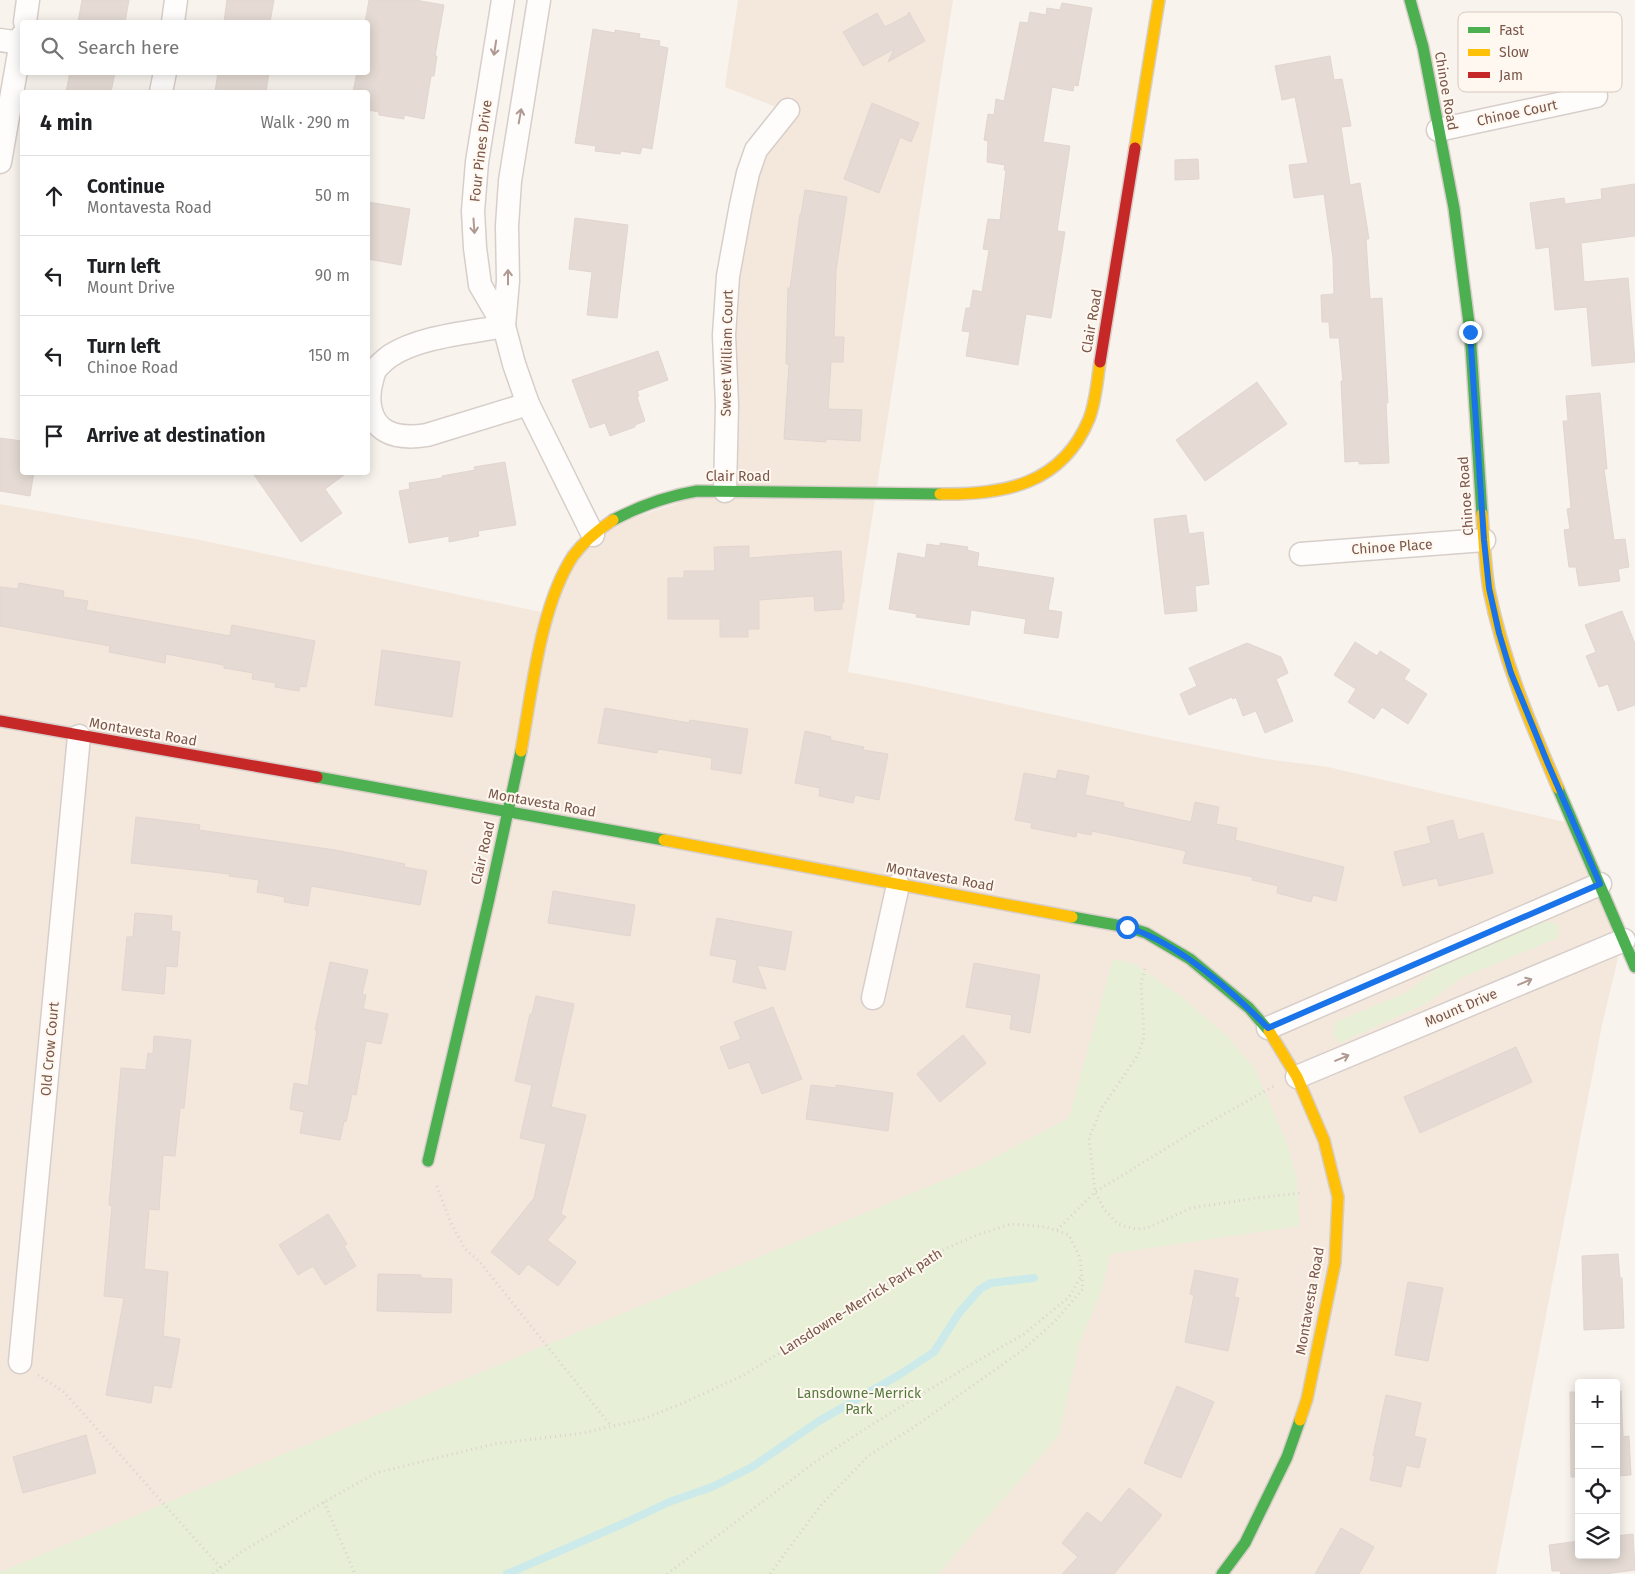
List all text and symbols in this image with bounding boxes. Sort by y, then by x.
legend [1458,12,1622,92]
search box [20,20,370,75]
text: Fast [1499,22,1525,39]
icon: search [38,34,66,62]
text: Search here [78,36,179,59]
one-way arrow [490,40,500,56]
text: Slow [1499,44,1529,61]
street label: Chinoe Road [1431,50,1461,132]
text: Jam [1499,67,1523,84]
street label: Chinoe Court [1475,96,1560,130]
street label: Four Pines Drive [466,99,496,203]
one-way arrow [516,108,526,124]
text: 4 min [40,110,93,136]
text: Walk · 290 m [260,113,350,132]
text: Continue [87,175,165,198]
icon: ahead [40,182,68,210]
text: 50 m [315,186,350,205]
text: Montavesta Road [87,198,212,217]
one-way arrow [470,218,479,234]
text: Turn left [87,255,161,278]
icon: left [40,262,68,290]
text: 90 m [315,266,350,285]
one-way arrow [503,270,513,286]
text: Mount Drive [87,278,175,297]
street label: Sweet William Court [717,288,737,417]
street label: Clair Road [1078,288,1106,354]
route end [1459,321,1482,344]
text: Turn left [87,335,161,358]
icon: left [40,342,68,370]
text: 150 m [308,346,350,365]
text: Chinoe Road [87,358,178,377]
icon: arrive [40,422,68,450]
text: Arrive at destination [87,424,266,447]
street label: Chinoe Road [1455,456,1477,536]
street label: Clair Road [706,468,770,485]
street label: Chinoe Place [1351,536,1433,558]
street label: Montavesta Road [88,714,198,750]
street label: Montavesta Road [487,785,597,821]
street label: Clair Road [467,820,499,886]
street label: Montavesta Road [885,859,995,895]
route start [1116,916,1139,939]
one-way arrow [1517,976,1532,986]
street label: Mount Drive [1422,985,1500,1031]
street label: Old Crow Court [37,1000,63,1097]
one-way arrow [1334,1052,1349,1062]
street label: Lansdowne-Merrick Park path [777,1245,945,1359]
street label: Montavesta Road [1292,1246,1328,1356]
map controls [1575,1379,1620,1559]
button: + [1575,1379,1620,1424]
park label: Lansdowne-Merrick Park [797,1385,922,1418]
button: − [1575,1424,1620,1469]
button: locate [1575,1469,1620,1514]
button: layers [1575,1514,1620,1559]

